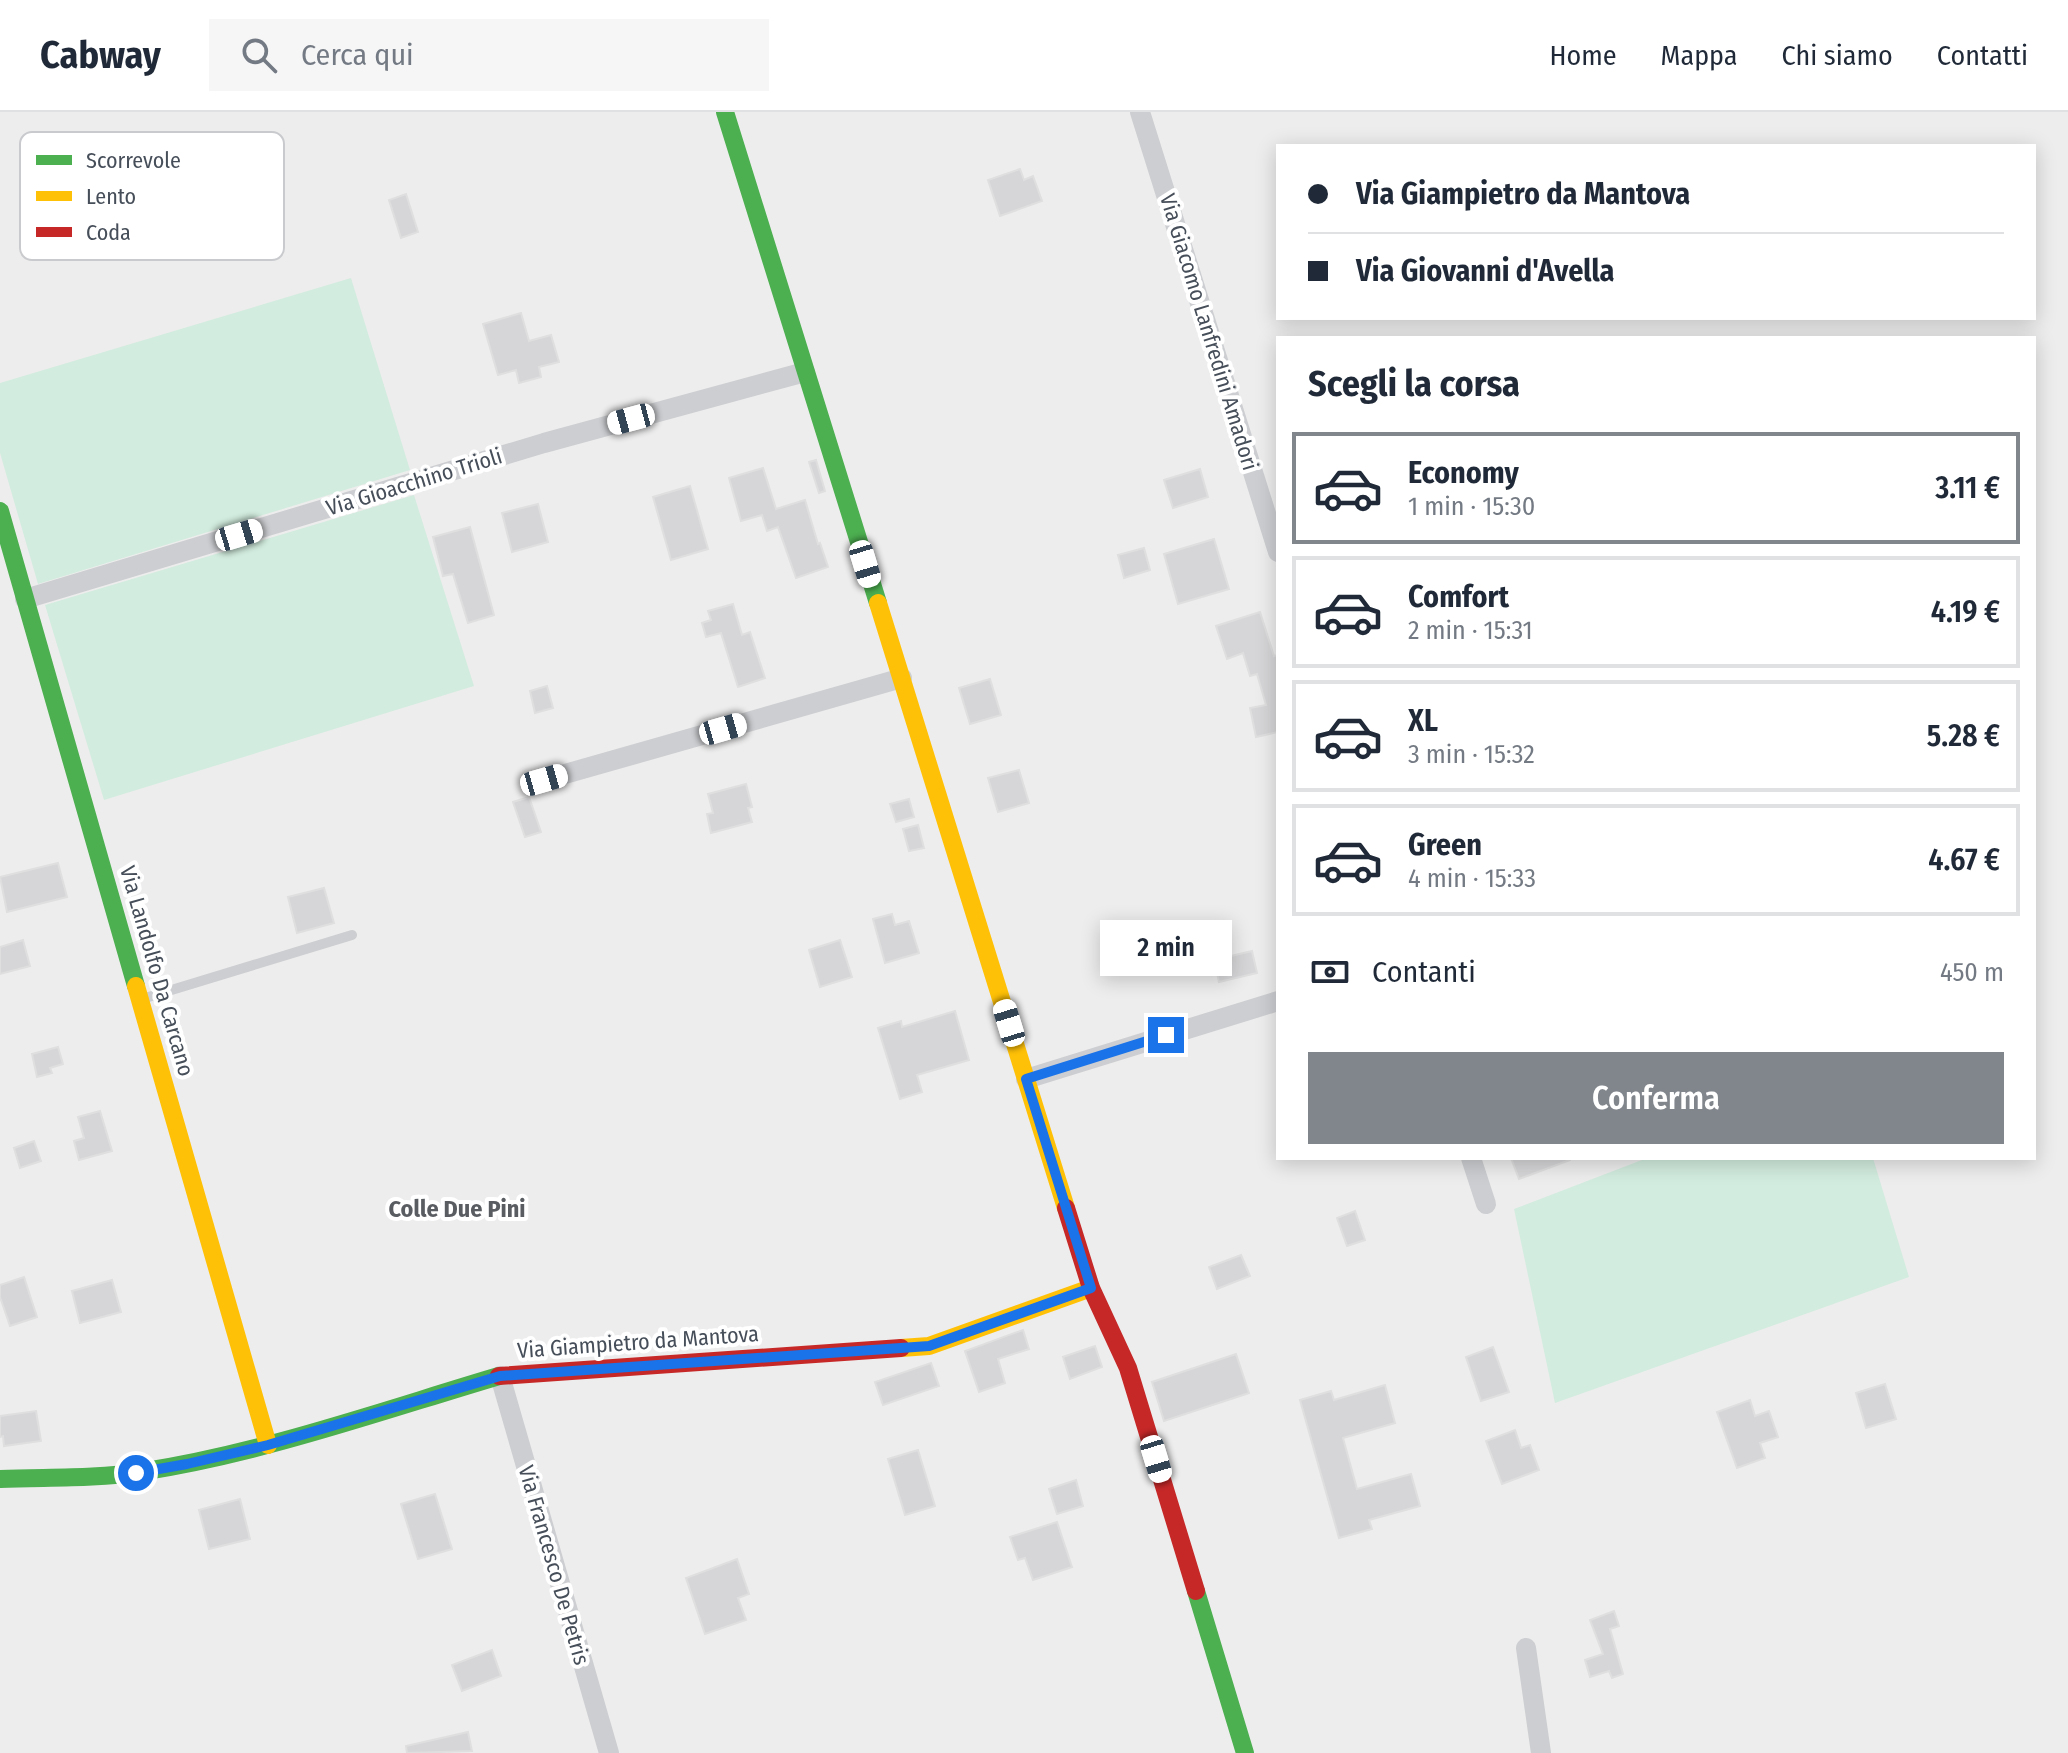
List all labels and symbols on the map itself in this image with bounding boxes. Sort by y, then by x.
legend [20,132,284,260]
text: Scorrevole [86,147,181,174]
text: Lento [86,183,136,210]
street label: Via Giacomo Lanfredini Amadori [1154,190,1264,474]
text: Coda [86,219,131,246]
car [605,401,657,437]
street label: Via Gioacchino Trioli [323,442,505,522]
car [213,517,265,553]
car [847,538,883,590]
car [697,711,749,747]
car [518,762,570,798]
street label: Via Landolfo Da Carcano [114,863,200,1079]
callout: 2 min [1100,919,1232,975]
car [991,997,1027,1049]
route end [1148,1017,1184,1053]
district label: Colle Due Pini [388,1195,526,1223]
street label: Via Giampietro da Mantova [516,1320,760,1364]
car [1138,1433,1174,1485]
route start [118,1455,154,1491]
street label: Via Francesco De Petris [513,1462,595,1668]

